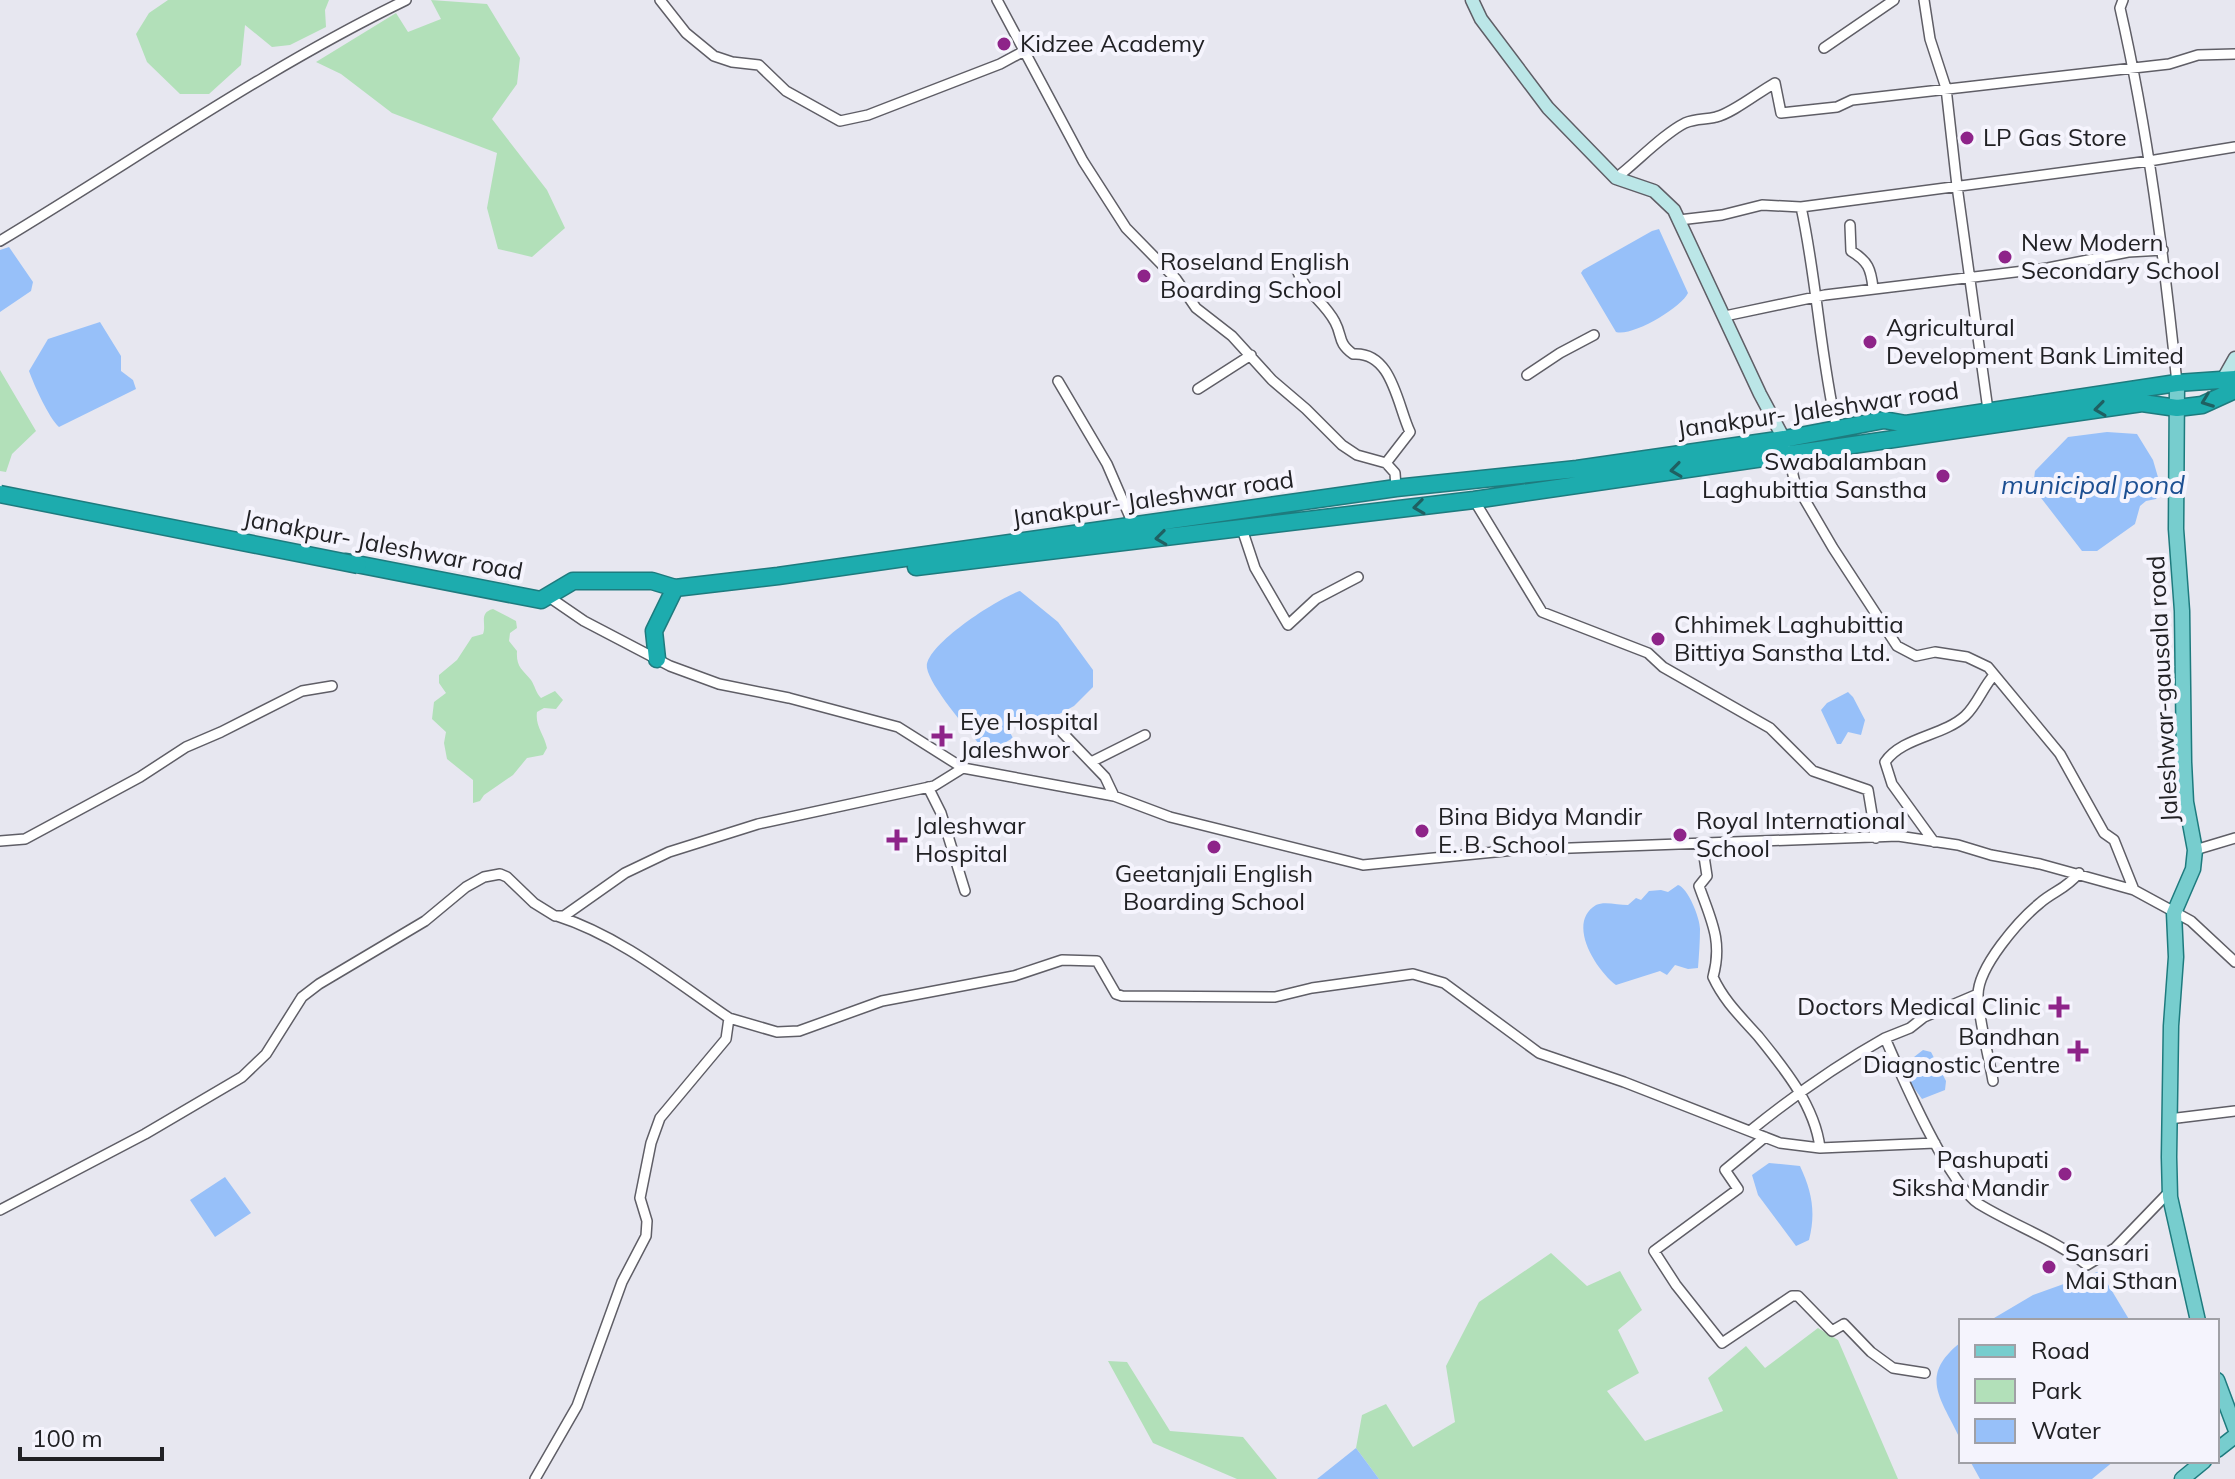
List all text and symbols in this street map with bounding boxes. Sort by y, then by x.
place label: Kidzee Academy [1020,28,1205,58]
marker: Kidzee Academy [995,35,1013,53]
place label: LP Gas Store [1983,122,2127,152]
marker: LP Gas Store [1958,129,1976,147]
place label: New Modern Secondary School [2021,227,2220,285]
place label: Roseland English Boarding School [1160,246,1350,304]
marker: New Modern Secondary School [1996,248,2014,266]
marker: Roseland English Boarding School [1135,267,1153,285]
place label: Agricultural Development Bank Limited [1886,312,2184,370]
marker: Agricultural Development Bank Limited [1861,333,1879,351]
street label: Janakpur- Jaleshwar road [1675,374,1961,444]
one-way arrow [2201,391,2215,408]
one-way arrow [2093,400,2107,417]
place label: Swabalamban Laghubittia Sanstha [1702,446,1927,504]
one-way arrow [1669,461,1683,478]
street label: Janakpur- Jaleshwar road [1010,463,1296,533]
marker: Swabalamban Laghubittia Sanstha [1934,467,1952,485]
water label: municipal pond [2001,468,2185,501]
one-way arrow [1412,498,1425,515]
street label: Janakpur- Jaleshwar road [241,502,525,586]
one-way arrow [1154,530,1167,547]
street label: Jaleshwar-gausala road [2140,555,2184,823]
place label: Chhimek Laghubittia Bittiya Sanstha Ltd. [1674,609,1904,667]
marker: Chhimek Laghubittia Bittiya Sanstha Ltd. [1649,630,1667,648]
place label: Eye Hospital Jaleshwor [960,706,1098,764]
marker: Eye Hospital Jaleshwor [931,725,953,747]
place label: Bina Bidya Mandir E. B. School [1438,801,1643,859]
place label: Royal International School [1696,805,1906,863]
place label: Jaleshwar Hospital [915,810,1026,868]
marker: Bina Bidya Mandir E. B. School [1413,822,1431,840]
marker: Royal International School [1671,826,1689,844]
marker: Jaleshwar Hospital [886,829,908,851]
marker: Geetanjali English Boarding School [1205,838,1223,856]
place label: Geetanjali English Boarding School [1115,858,1313,916]
place label: Doctors Medical Clinic [1797,991,2041,1021]
marker: Doctors Medical Clinic [2048,996,2070,1018]
place label: Bandhan Diagnostic Centre [1863,1021,2060,1079]
marker: Bandhan Diagnostic Centre [2067,1040,2089,1062]
place label: Pashupati Siksha Mandir [1892,1144,2049,1202]
marker: Pashupati Siksha Mandir [2056,1165,2074,1183]
place label: Sansari Mai Sthan [2065,1237,2178,1295]
marker: Sansari Mai Sthan [2040,1258,2058,1276]
legend [1959,1319,2219,1463]
text: Road [2031,1335,2090,1365]
text: Park [2031,1375,2082,1405]
scale bar [20,1411,162,1461]
text: Water [2031,1415,2101,1445]
text: 100 m [32,1423,103,1453]

